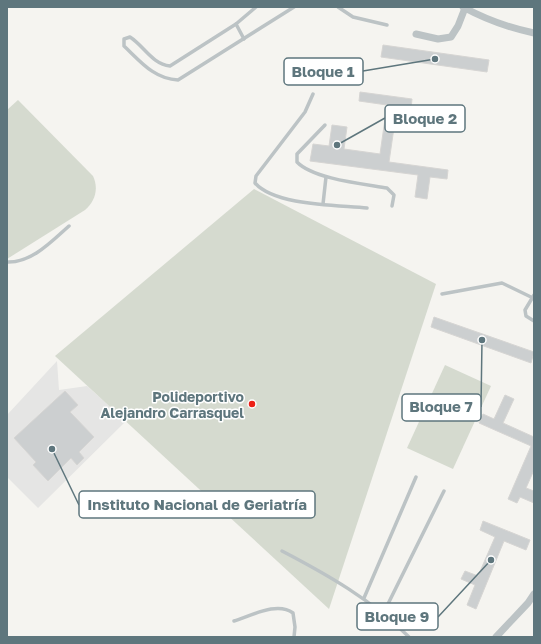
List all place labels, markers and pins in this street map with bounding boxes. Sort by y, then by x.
callout: Bloque 1 [284,58,363,85]
callout: Bloque 2 [385,105,465,132]
place label: Polideportivo Alejandro Carrasquel [101,388,244,421]
callout: Bloque 7 [402,394,481,421]
marker: Polideportivo Alejandro Carrasquel [247,399,257,409]
callout: Instituto Nacional de Geriatría [79,491,315,518]
callout: Bloque 9 [357,603,438,630]

